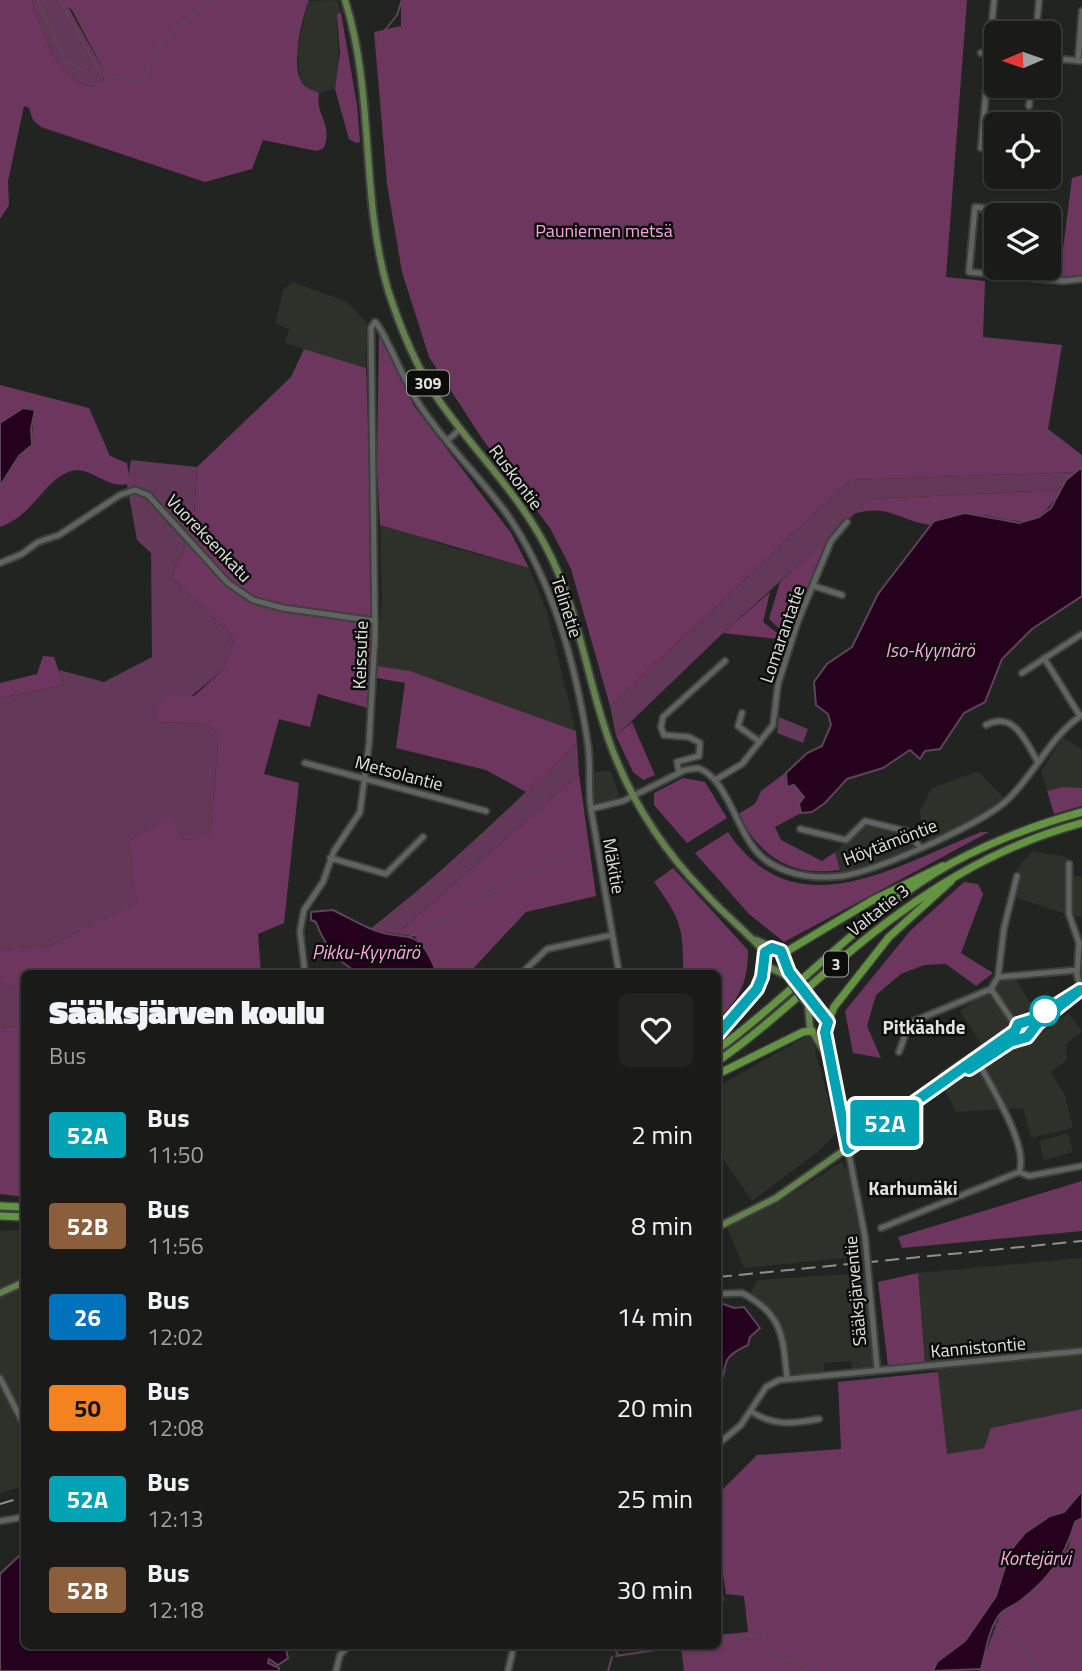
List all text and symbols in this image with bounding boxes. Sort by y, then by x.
north arrow [984,21,1060,98]
map controls [984,21,1061,280]
button: locate [984,112,1061,189]
button: layers [984,203,1061,280]
park label: Pauniemen metsä [535,217,673,244]
road number: 309 [407,370,449,396]
street label: Ruskontie [482,439,550,515]
street label: Vuoreksenkatu [160,488,258,588]
street label: Telinetie [544,573,590,641]
street label: Lomarantatie [753,582,811,686]
street label: Keissutie [345,620,375,690]
water label: Iso-Kyynärö [885,635,976,664]
street label: Metsolantie [352,748,446,798]
street label: Höytämöntie [839,812,941,872]
street label: Mäkitie [596,836,632,896]
street label: Valtatie 3 [841,877,915,943]
water label: Pikku-Kyynärö [312,937,422,966]
road number: 3 [824,952,848,976]
text: Sääksjärven koulu [49,987,325,1037]
button: heart [619,993,693,1067]
unlabelled marker [1030,996,1060,1026]
district label: Pitkäahde [883,1012,966,1041]
text: Bus [49,1038,86,1073]
text: Bus [147,1098,189,1137]
line badge: 52A [845,1100,925,1146]
text: 52A [864,1105,906,1141]
text: 2 min [631,1115,693,1154]
text: 52A [67,1117,108,1153]
text: 11:50 [147,1137,204,1172]
district label: Karhumäki [868,1173,958,1202]
text: Bus [147,1189,189,1228]
text: 8 min [631,1206,693,1245]
text: 52B [67,1208,108,1244]
text: 11:56 [147,1228,204,1263]
street label: Sääksjärventie [837,1235,873,1347]
text: Bus [147,1280,189,1319]
text: 14 min [617,1297,693,1336]
text: 26 [74,1299,101,1335]
text: 12:02 [147,1319,204,1354]
street label: Kannistontie [929,1329,1027,1365]
text: Bus [147,1371,189,1410]
text: 20 min [617,1388,693,1427]
text: 50 [74,1390,101,1426]
text: 12:08 [147,1410,204,1445]
text: Bus [147,1462,189,1501]
text: 25 min [617,1479,693,1518]
text: 52A [67,1481,108,1517]
text: 12:13 [147,1501,204,1536]
water label: Kortejärvi [999,1543,1073,1572]
text: Bus [147,1553,189,1592]
text: 30 min [617,1570,693,1609]
text: 52B [67,1572,108,1608]
text: 12:18 [147,1592,204,1627]

